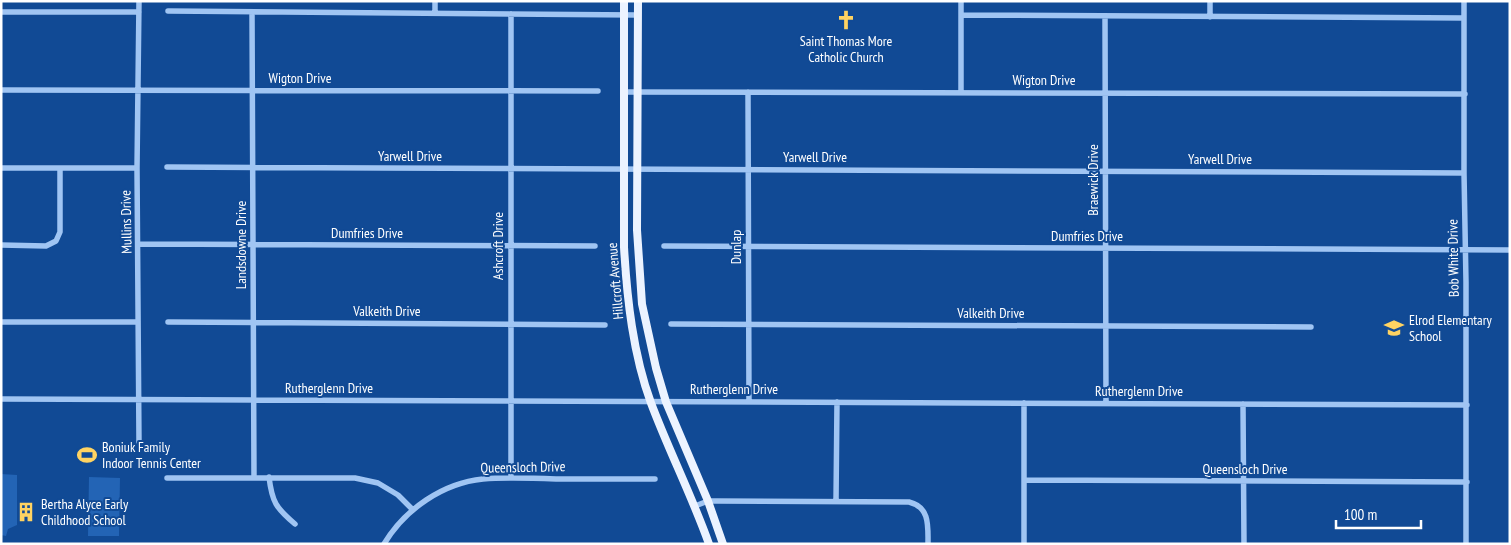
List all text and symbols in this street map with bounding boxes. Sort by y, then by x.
church icon: Saint Thomas More Catholic Church [835,9,857,31]
place label: Saint Thomas More Catholic Church [800,32,893,66]
street label: Wigton Drive [269,69,332,87]
street label: Wigton Drive [1013,71,1076,89]
street label: Braewick Drive [1084,144,1102,216]
street label: Yarwell Drive [378,147,442,165]
street label: Yarwell Drive [783,148,847,166]
street label: Yarwell Drive [1188,150,1252,168]
street label: Mullins Drive [116,190,136,254]
street label: Landsdowne Drive [232,200,250,289]
street label: Ashcroft Drive [489,212,507,280]
street label: Bob White Drive [1443,219,1463,297]
street label: Dumfries Drive [331,224,403,242]
street label: Dumfries Drive [1051,227,1123,245]
street label: Dunlap [727,230,745,264]
street label: Hillcroft Avenue [603,242,627,320]
street label: Valkeith Drive [352,302,421,320]
street label: Valkeith Drive [956,304,1025,322]
place label: Elrod Elementary School [1409,311,1493,345]
school or university icon: Elrod Elementary School [1383,317,1405,339]
street label: Rutherglenn Drive [285,379,373,397]
street label: Rutherglenn Drive [690,380,778,398]
street label: Rutherglenn Drive [1095,382,1183,400]
place label: Boniuk Family Indoor Tennis Center [102,438,201,472]
sports icon: Boniuk Family Indoor Tennis Center [76,444,98,466]
street label: Queensloch Drive [480,457,566,477]
street label: Queensloch Drive [1203,460,1288,478]
place label: Bertha Alyce Early Childhood School [41,495,129,529]
scale bar [1336,498,1421,530]
building icon: Bertha Alyce Early Childhood School [15,501,37,523]
text: 100 m [1344,505,1377,524]

